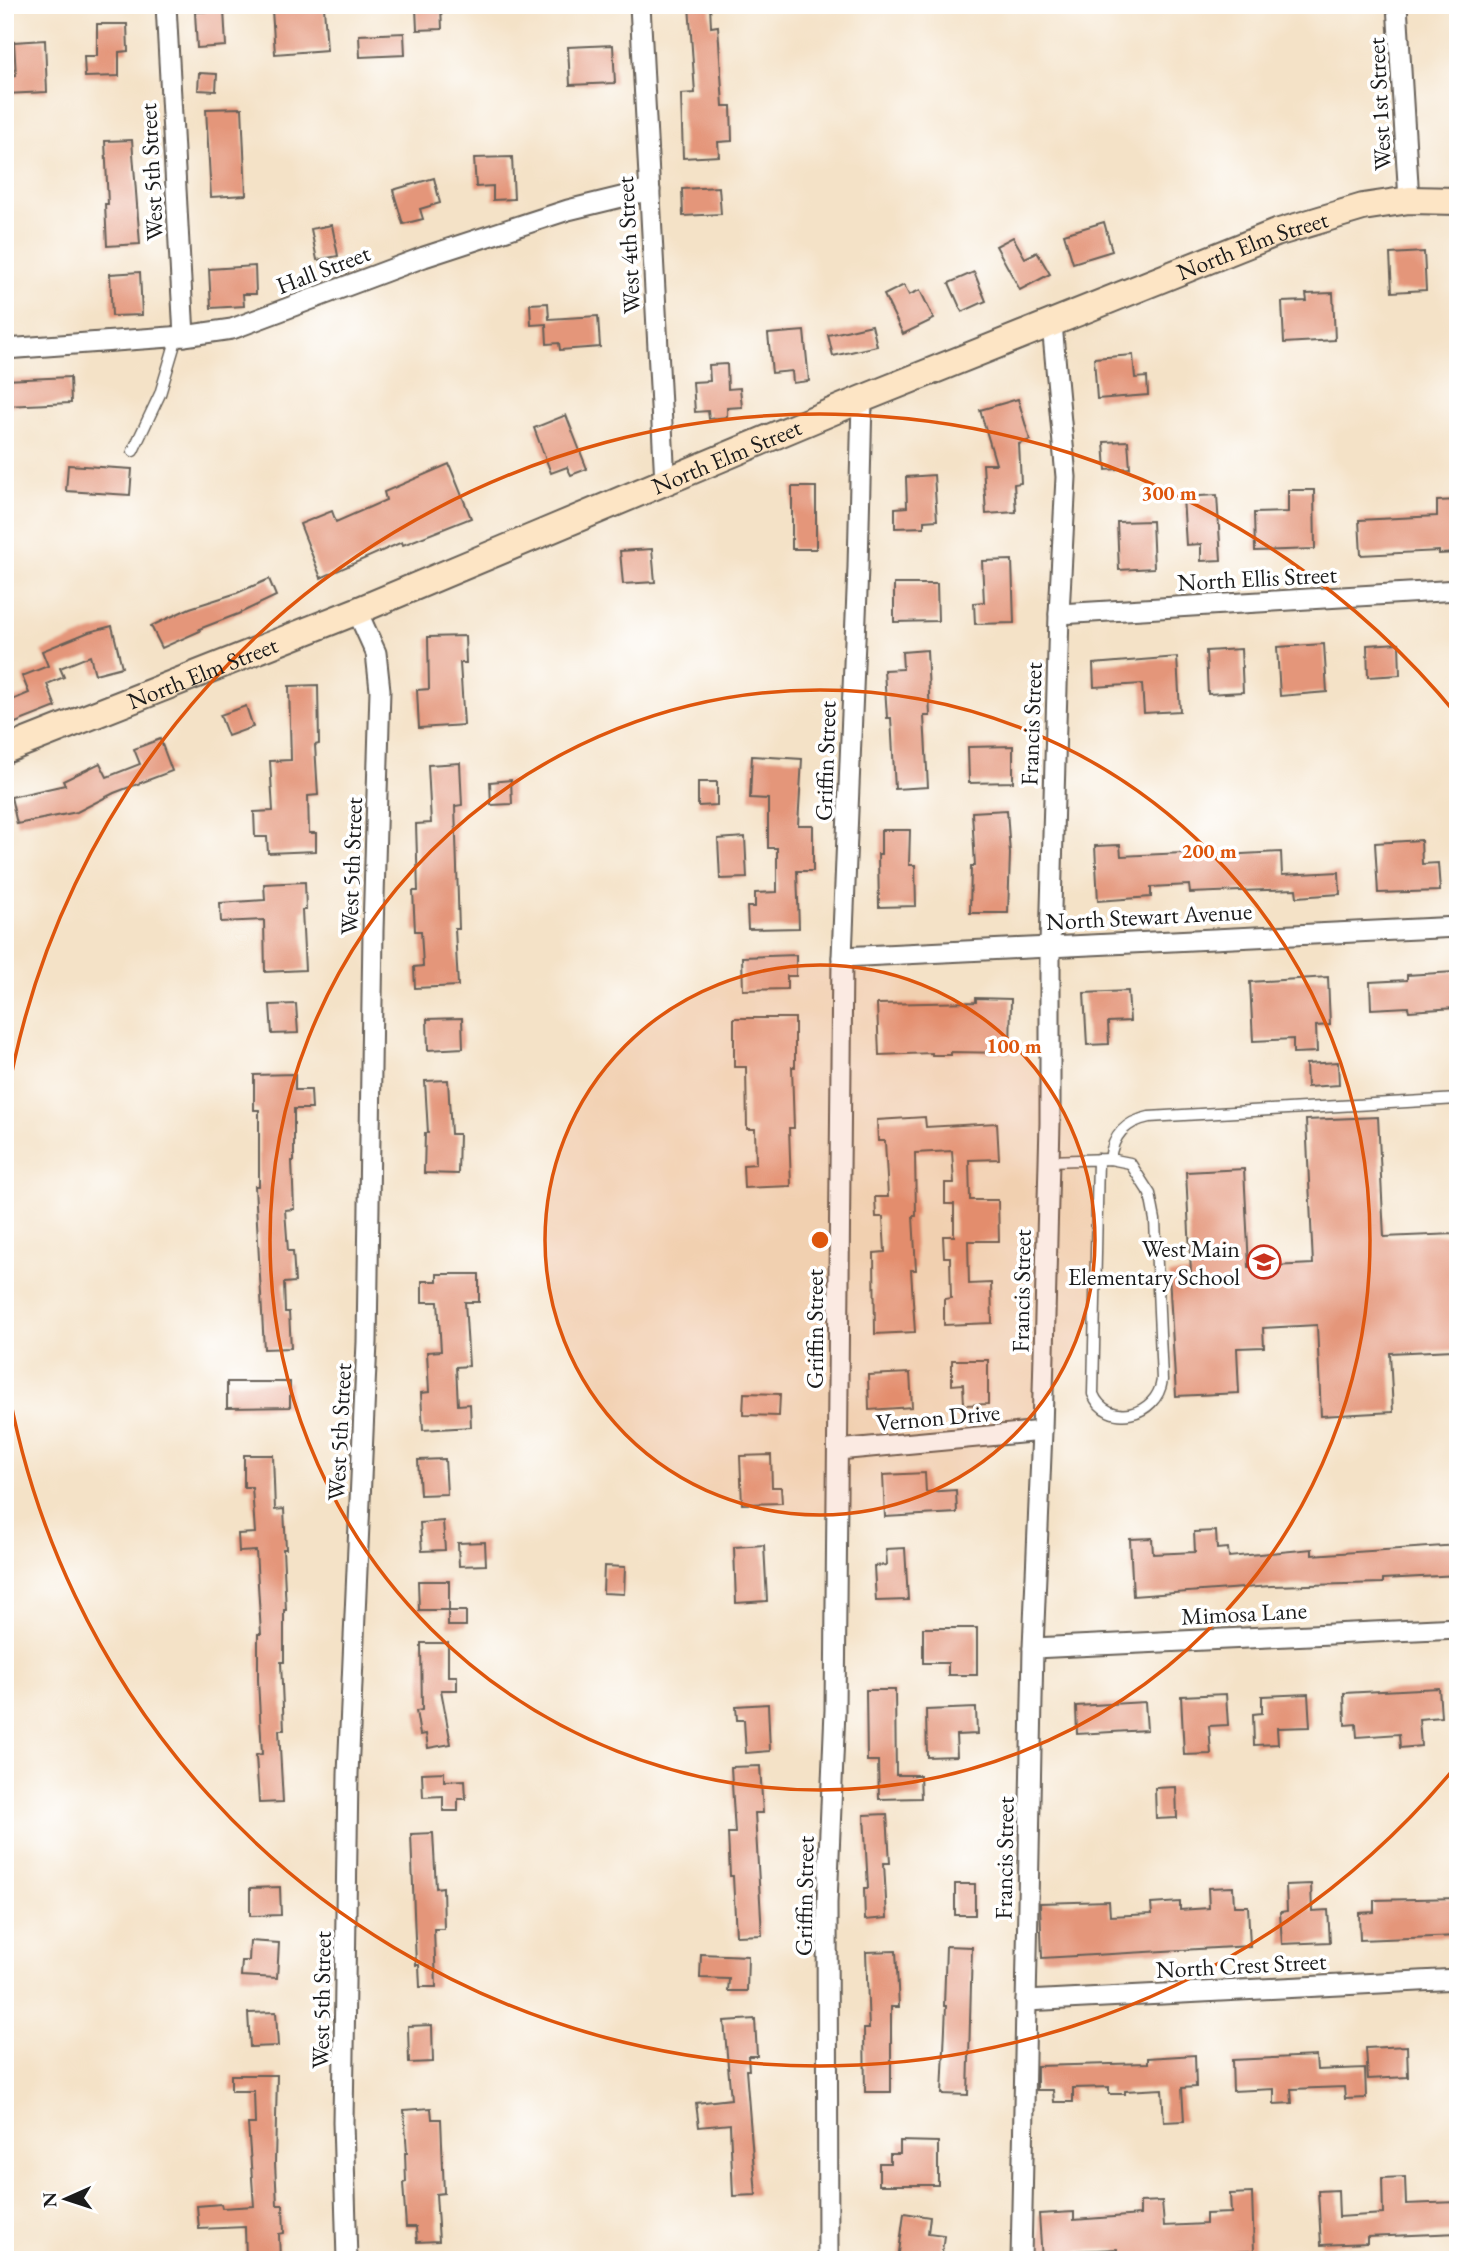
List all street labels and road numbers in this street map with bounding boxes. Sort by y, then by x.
street label: West 1st Street [1360,36,1398,171]
street label: West 5th Street [132,102,170,242]
street label: West 4th Street [609,175,647,315]
street label: North Elm Street [1172,203,1332,287]
street label: Hall Street [272,237,375,301]
street label: North Elm Street [647,411,806,501]
street label: North Ellis Street [1176,558,1338,598]
street label: North Elm Street [122,628,282,716]
street label: Francis Street [1013,661,1049,786]
street label: Griffin Street [807,700,843,822]
street label: West 5th Street [333,796,369,935]
street label: North Stewart Avenue [1045,895,1253,937]
street label: Francis Street [1004,1229,1038,1353]
street label: Griffin Street [799,1268,830,1389]
street label: West 5th Street [320,1362,358,1502]
street label: Vernon Drive [875,1396,1001,1438]
street label: Mimosa Lane [1180,1594,1308,1632]
street label: Francis Street [987,1796,1021,1920]
street label: Griffin Street [787,1835,821,1956]
street label: West 5th Street [304,1930,338,2069]
street label: North Crest Street [1155,1945,1328,1985]

